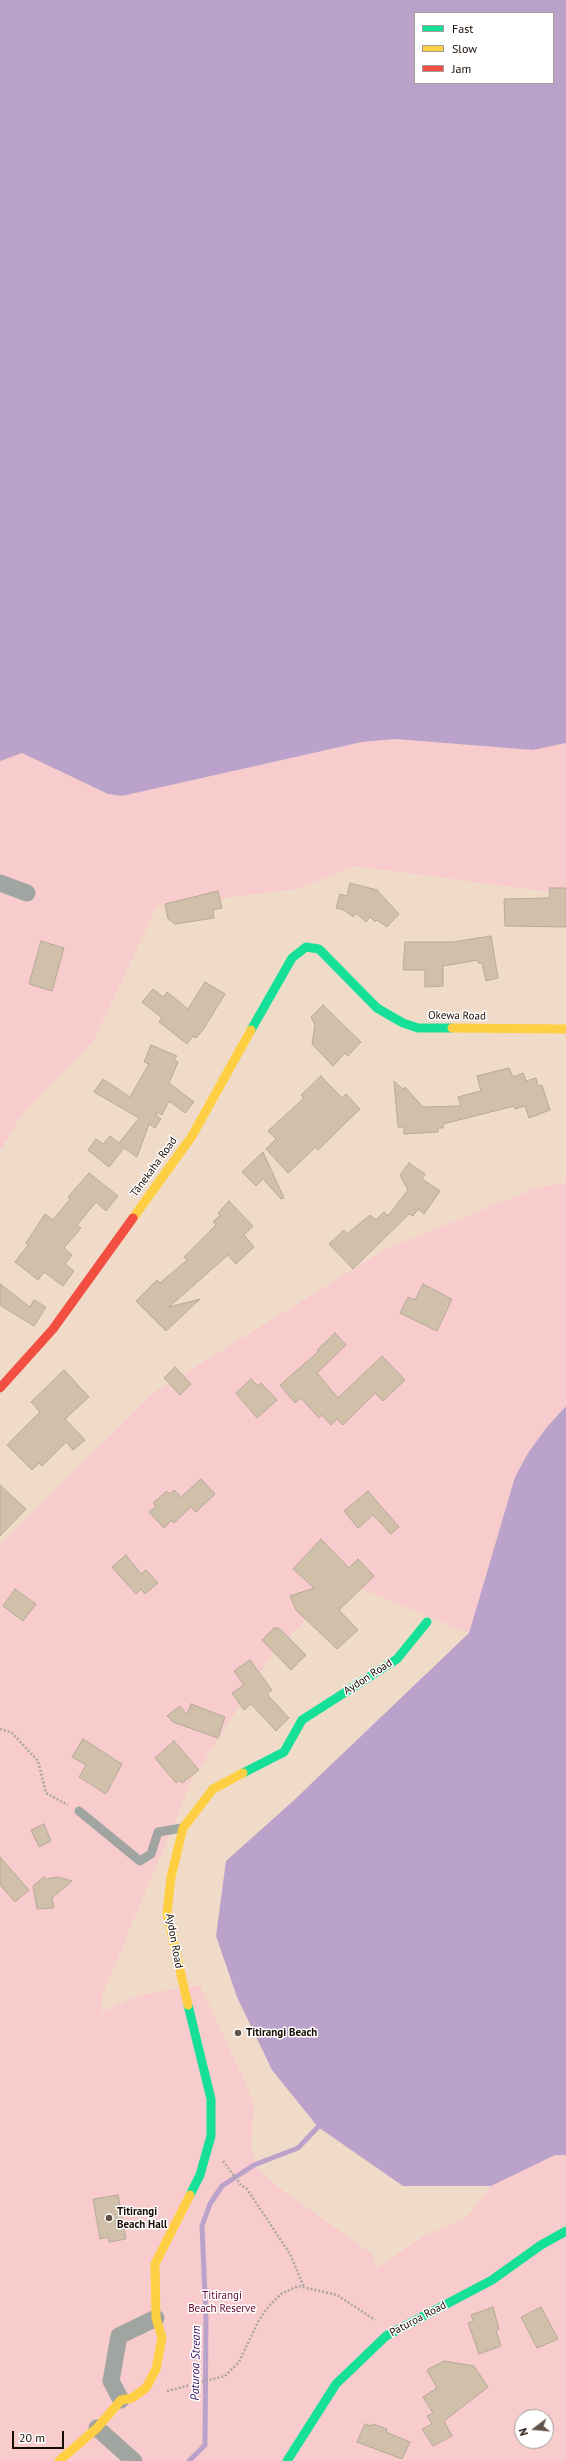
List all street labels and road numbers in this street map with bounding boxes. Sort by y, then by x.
street label: Okewa Road [428,1009,486,1023]
street label: Tānekaha Road [128,1135,180,1199]
street label: Aydon Road [341,1656,395,1698]
street label: Aydon Road [163,1913,185,1969]
street label: Paturoa Road [387,2299,449,2339]

